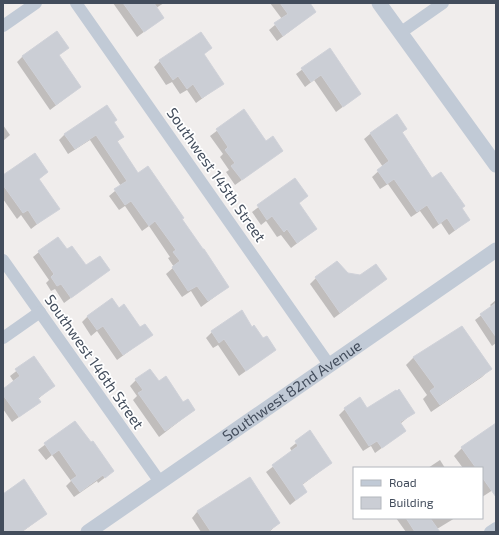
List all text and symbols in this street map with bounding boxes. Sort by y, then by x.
street label: Southwest 145th Street [164,104,270,245]
street label: Southwest 146th Street [42,291,148,432]
street label: Southwest 82nd Avenue [218,336,365,445]
legend [353,467,483,519]
text: Road [389,475,417,489]
text: Building [389,495,434,509]

